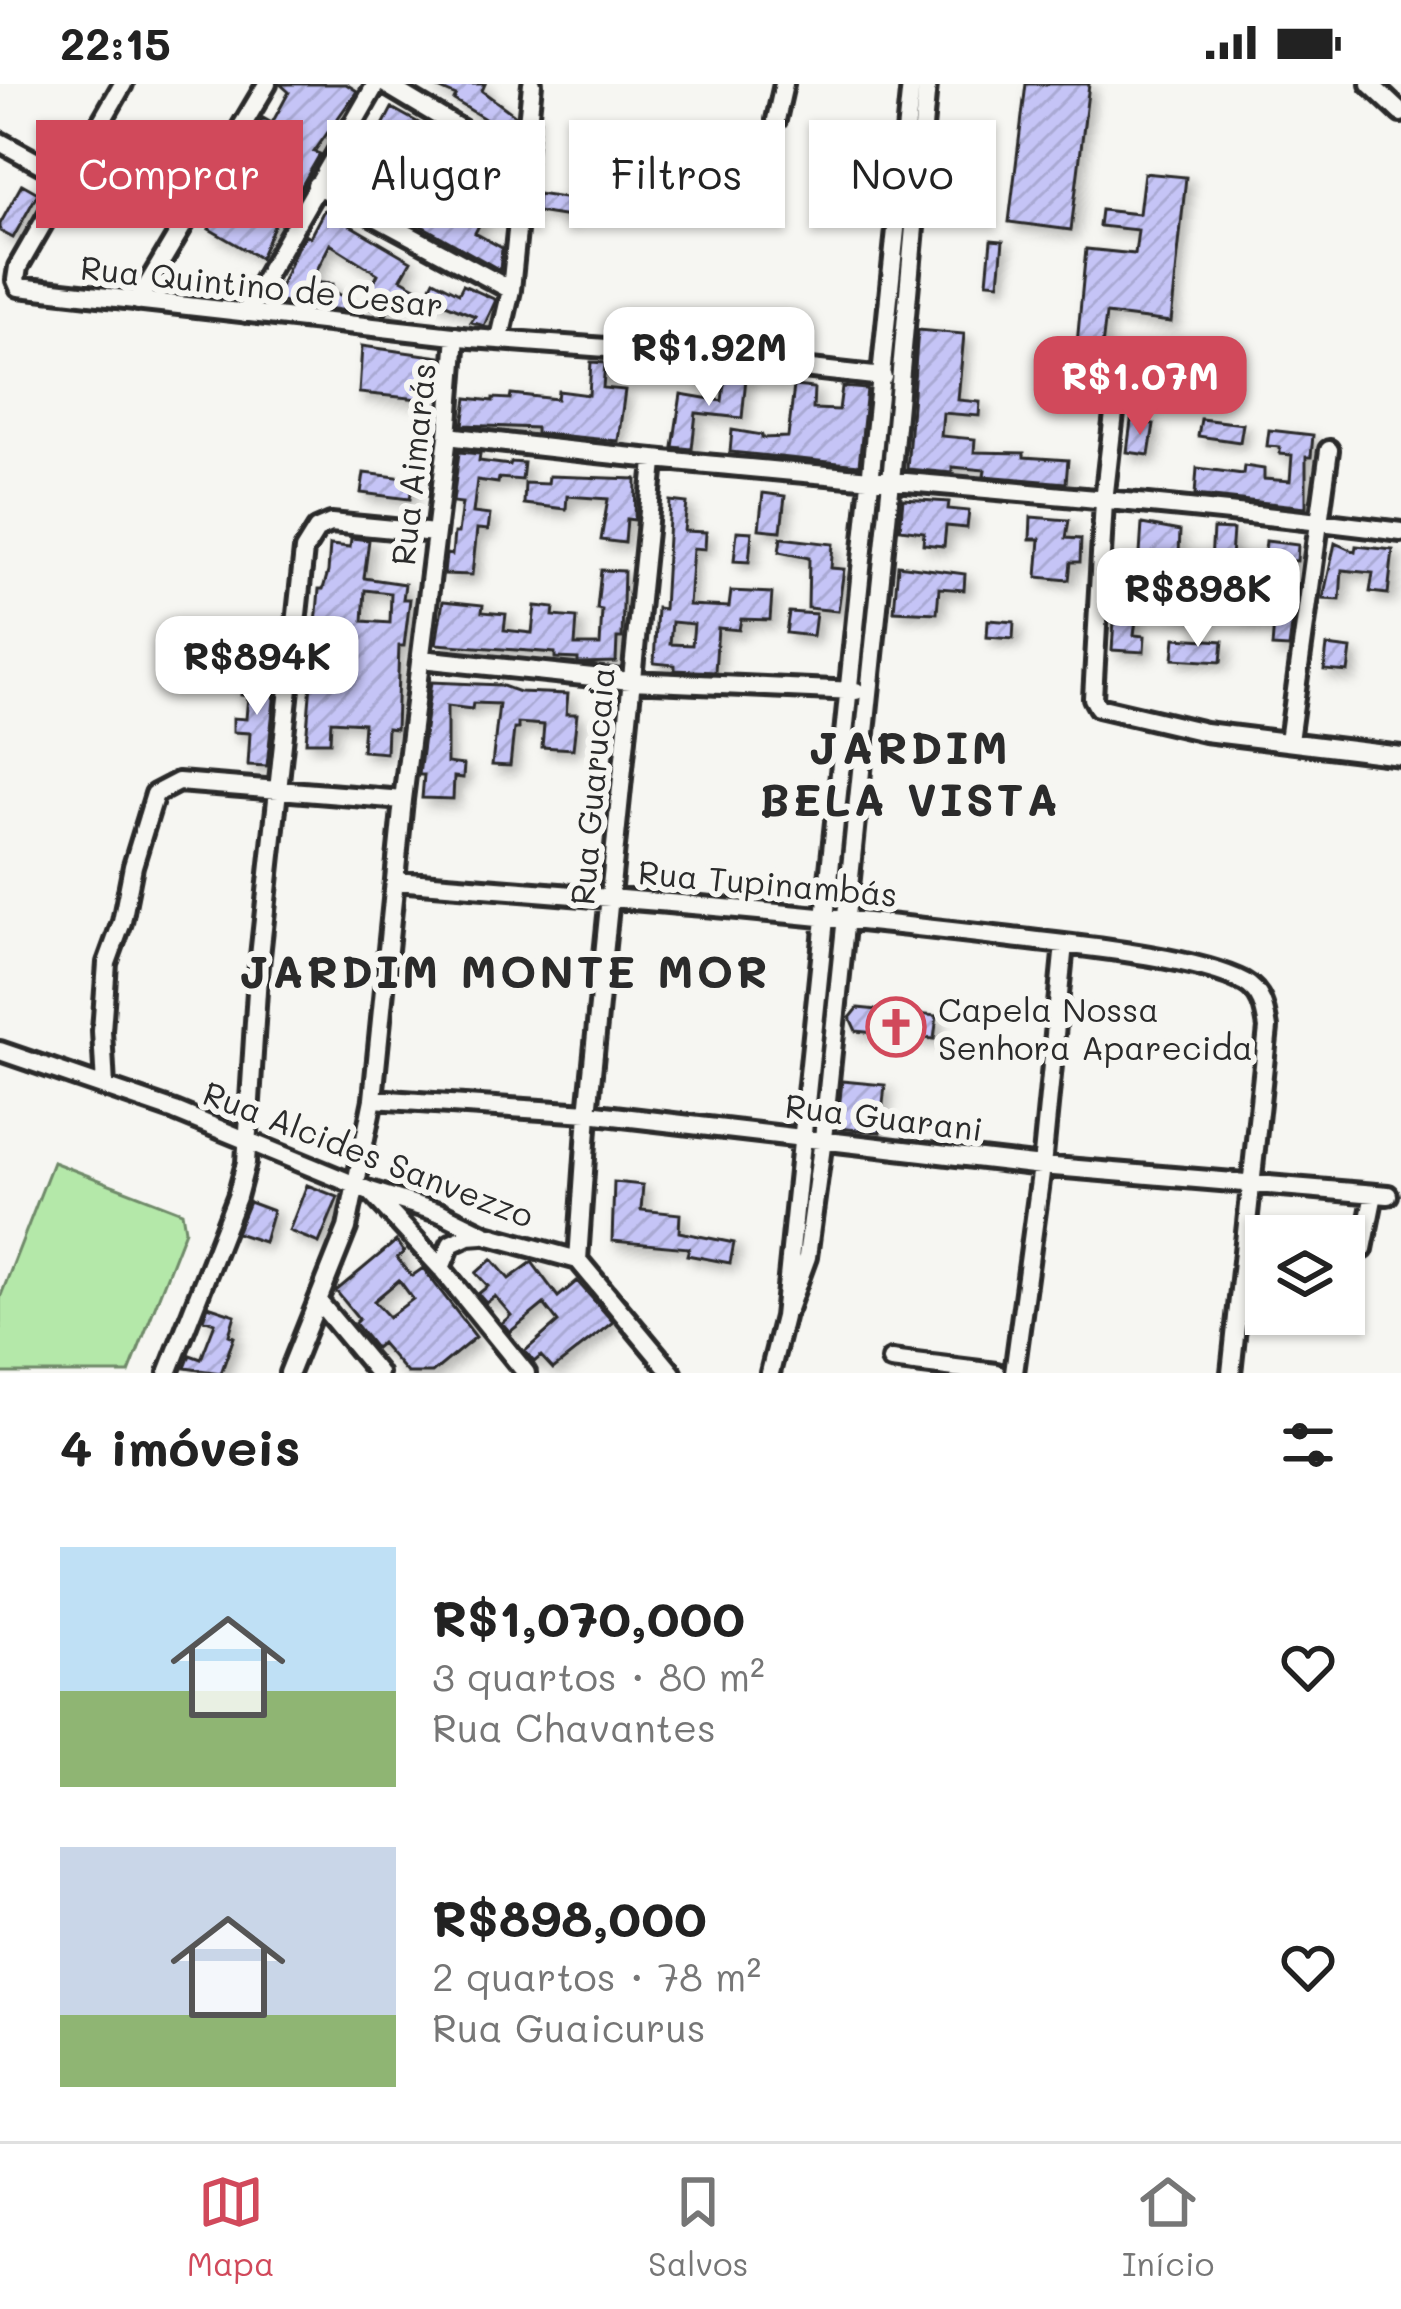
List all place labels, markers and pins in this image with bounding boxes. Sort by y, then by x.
pin: R$1.92M [598,307,820,409]
pin: R$1.07M [1029,336,1251,438]
pin: R$898K [1100,548,1296,650]
pin: R$894K [159,616,355,718]
place label: Capela Nossa Senhora Aparecida [938,987,1253,1068]
church icon: Capela Nossa Senhora Aparecida [865,996,927,1058]

